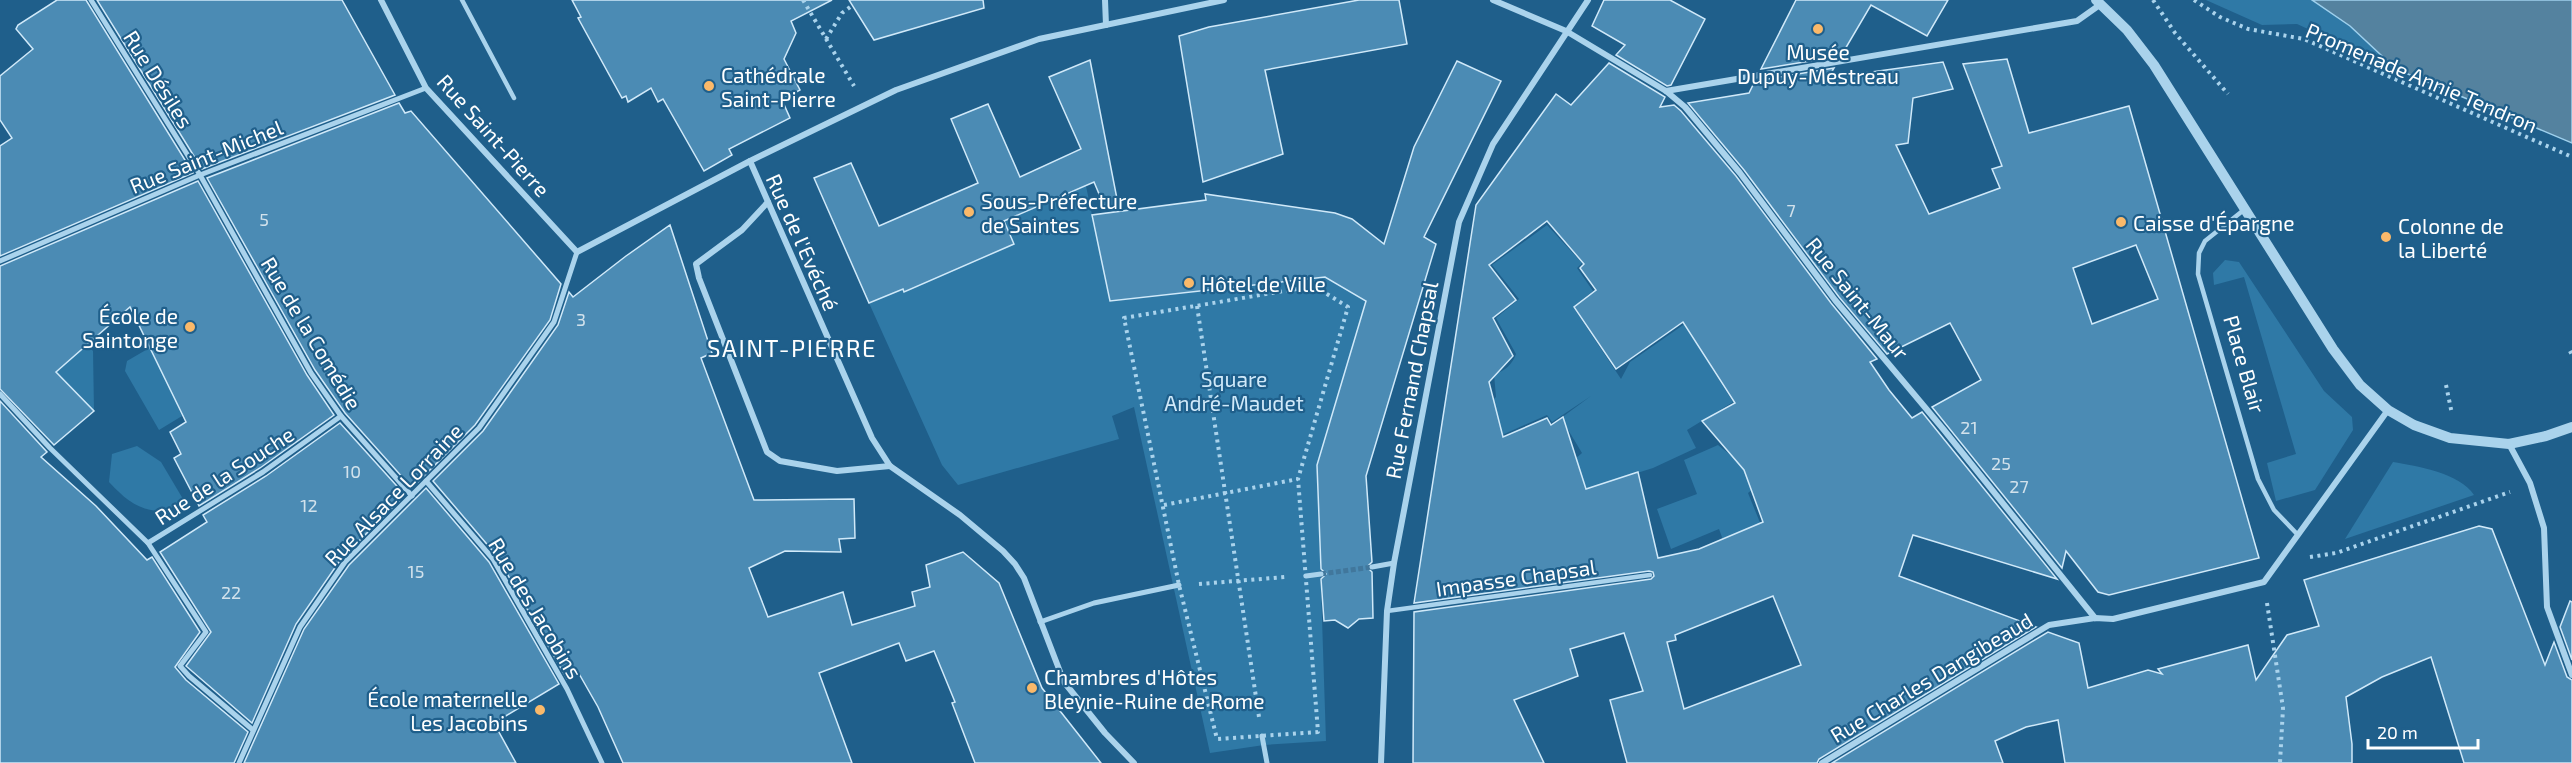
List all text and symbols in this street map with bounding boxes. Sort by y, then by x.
street label: Promenade Annie Tendron [2302,17,2542,137]
marker: Musée Dupuy-Mestreau [1811,22,1825,36]
street label: Rue Désiles [119,26,199,132]
place label: Musée Dupuy-Mestreau [1737,39,1899,88]
place label: Cathédrale Saint-Pierre [721,62,836,111]
street label: Rue Saint-Pierre [433,69,555,201]
marker: Cathédrale Saint-Pierre [702,79,716,93]
street label: Rue Saint-Michel [126,114,287,198]
street label: Rue de l'Evéché [762,170,844,314]
place label: Sous-Préfecture de Saintes [981,188,1137,237]
house number: 7 [1786,199,1796,221]
marker: Sous-Préfecture de Saintes [962,205,976,219]
house number: 5 [259,208,269,230]
place label: Caisse d'Épargne [2133,210,2294,235]
place label: Colonne de la Liberté [2398,213,2504,262]
marker: Caisse d'Épargne [2114,215,2128,229]
marker: Colonne de la Liberté [2379,230,2393,244]
street label: Rue Saint-Maur [1801,232,1915,364]
street label: Rue de la Comédie [257,252,367,414]
place label: Hôtel de Ville [1201,271,1326,296]
marker: Hôtel de Ville [1182,276,1196,290]
street label: Rue Fernand Chapsal [1380,278,1443,481]
place label: École de Saintonge [82,303,178,352]
house number: 3 [576,308,586,330]
street label: Place Blair [2219,312,2271,416]
marker: École de Saintonge [183,320,197,334]
district label: SAINT-PIERRE [707,333,877,362]
park label: Square André-Maudet [1164,366,1304,415]
house number: 21 [1960,416,1978,438]
street label: Rue Alsace Lorraine [319,418,467,570]
street label: Rue de la Souche [150,421,298,529]
house number: 25 [1991,452,2011,474]
house number: 10 [343,460,361,482]
house number: 27 [2009,475,2029,497]
house number: 12 [300,494,318,516]
street label: Rue des Jacobins [484,533,588,683]
street label: Impasse Chapsal [1434,553,1598,601]
house number: 15 [408,560,424,582]
house number: 22 [221,581,241,603]
street label: Rue Charles Dangibeaud [1825,607,2037,747]
place label: Chambres d'Hôtes Bleynie-Ruine de Rome [1044,664,1264,713]
marker: Chambres d'Hôtes Bleynie-Ruine de Rome [1025,681,1039,695]
place label: École maternelle Les Jacobins [367,686,528,735]
marker: École maternelle Les Jacobins [533,703,547,717]
scale bar [2368,712,2478,750]
text: 20 m [2377,721,2418,743]

